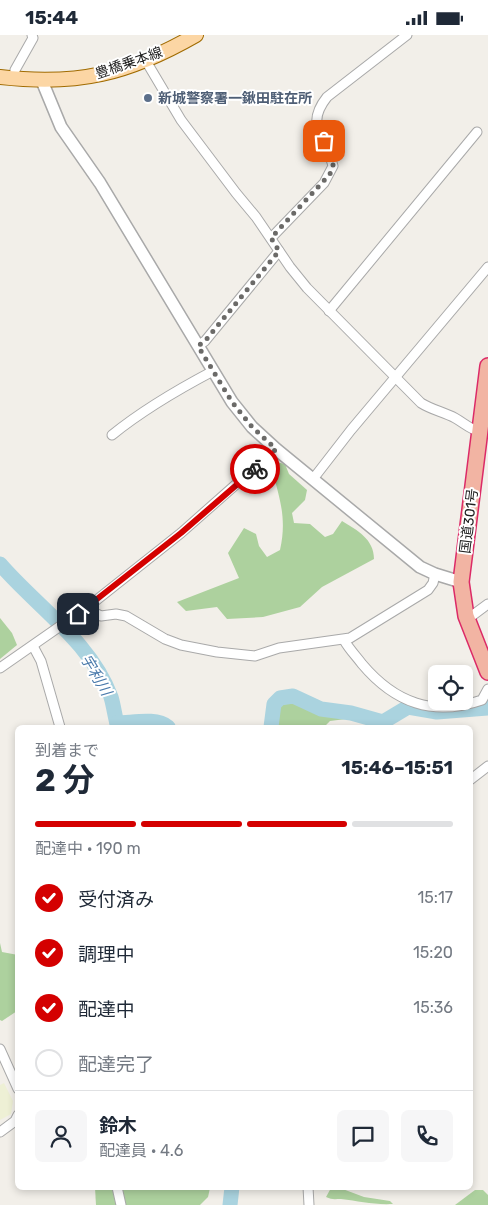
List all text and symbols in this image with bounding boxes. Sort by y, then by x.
text: 15:44 [25,6,78,29]
street label: 豊橋乗本線 [93,44,165,82]
place label: 新城警察署一鍬田駐在所 [158,90,312,107]
marker: 新城警察署一鍬田駐在所 [142,92,154,104]
pin [303,120,345,162]
icon: bag [310,127,338,155]
courier [230,444,280,494]
icon: bike [241,455,269,483]
street label: 国道301号 [457,488,481,554]
pin [57,593,99,635]
icon: home [64,600,92,628]
water label: 宇利川 [77,651,116,701]
map controls [428,665,473,710]
button: locate [428,665,473,710]
text: 到着まで [35,741,99,760]
text: 15:46–15:51 [341,756,453,779]
text: 2 分 [35,761,95,799]
text: 配達中 · 190 m [35,839,141,858]
icon: check [35,884,63,912]
text: 受付済み [78,888,154,911]
text: 15:17 [417,888,453,907]
icon: check [35,939,63,967]
text: 調理中 [78,943,135,966]
text: 15:20 [413,943,453,962]
icon: check [35,994,63,1022]
text: 配達中 [78,998,135,1021]
text: 15:36 [413,998,453,1017]
text: 配達完了 [78,1053,154,1076]
button: person [35,1110,87,1162]
button: chat [337,1110,389,1162]
button: phone [401,1110,453,1162]
text: 鈴木 [99,1114,137,1137]
text: 配達員 · 4.6 [99,1141,183,1160]

